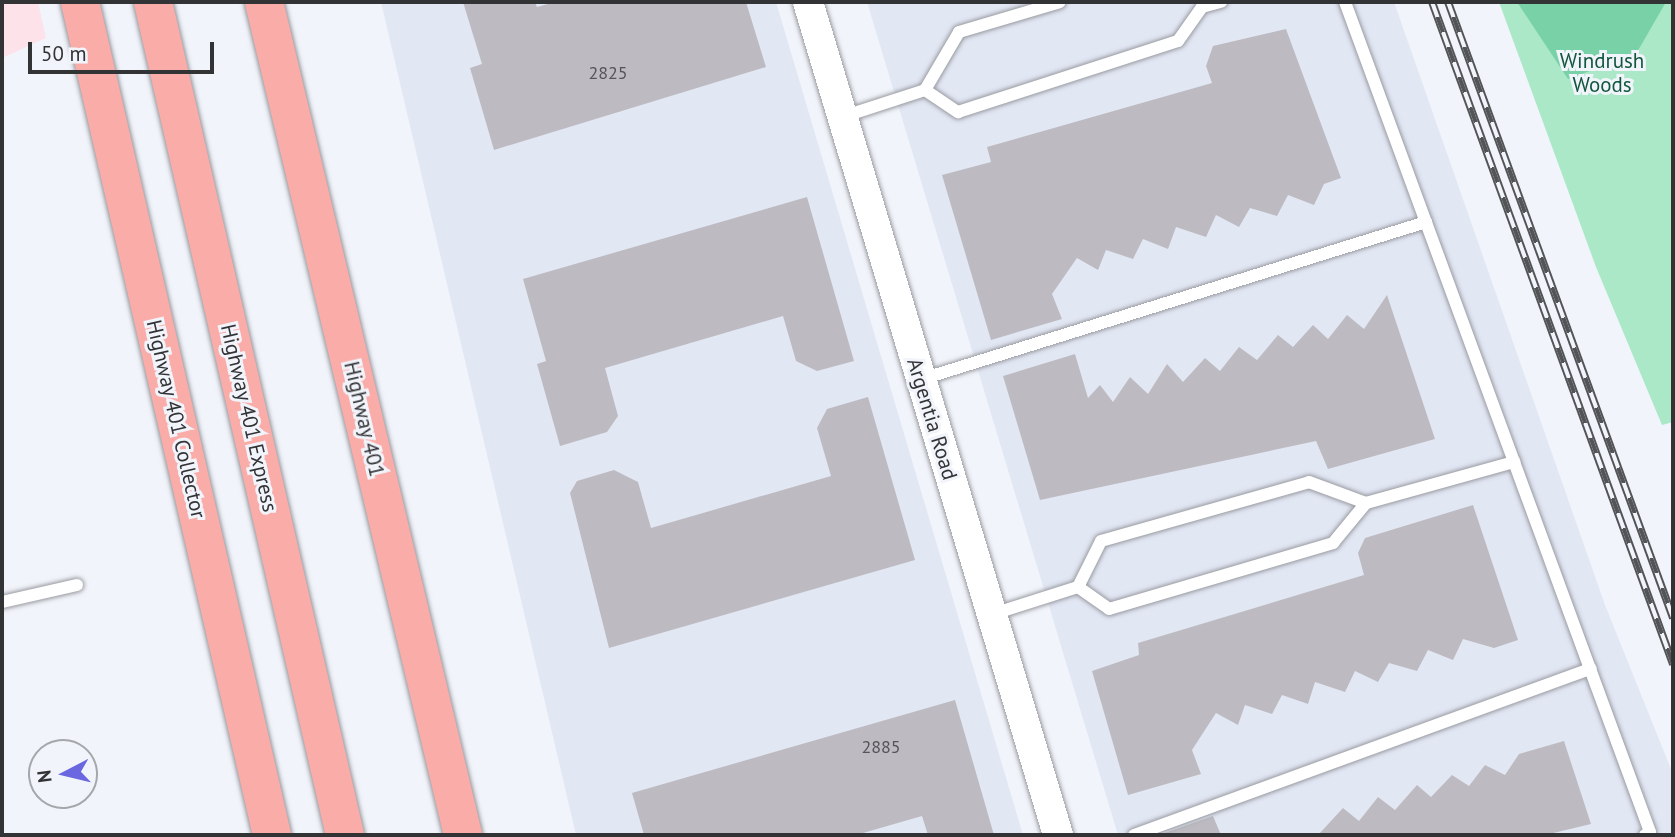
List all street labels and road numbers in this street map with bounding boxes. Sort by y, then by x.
street label: Highway 401 Collector [141,317,211,521]
street label: Highway 401 Express [215,321,283,515]
street label: Argentia Road [902,355,962,483]
street label: Highway 401 [338,359,390,479]

